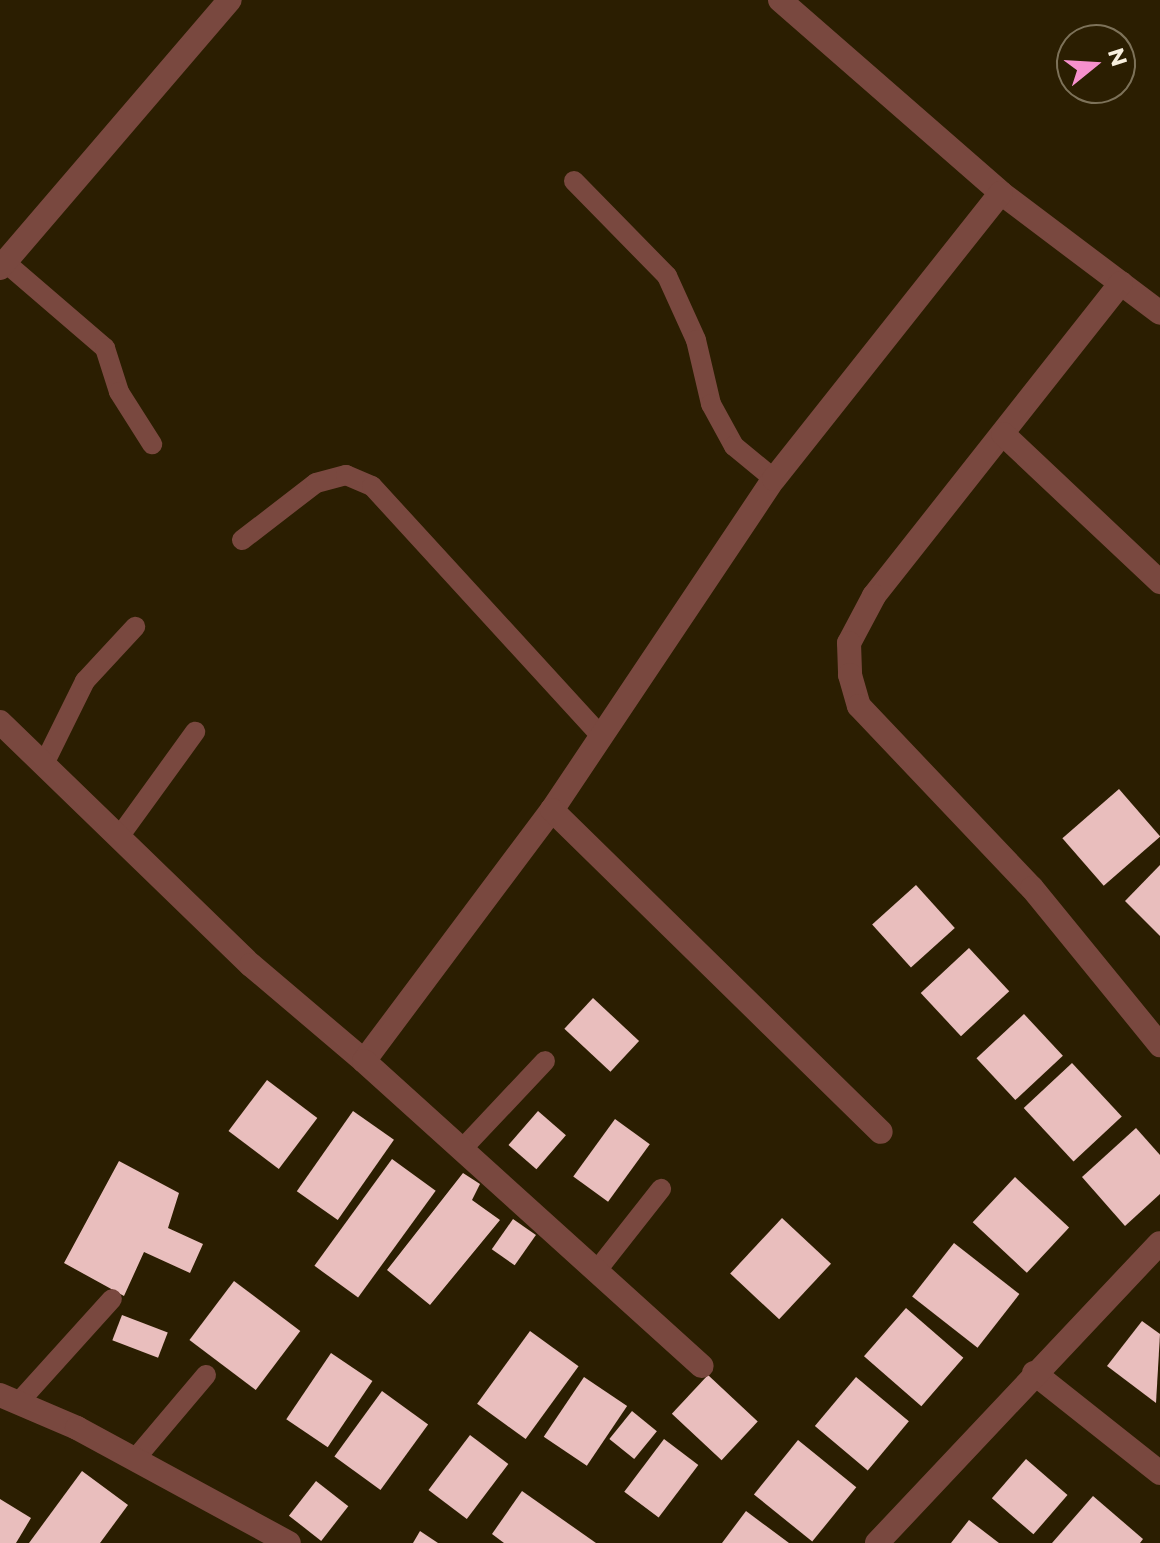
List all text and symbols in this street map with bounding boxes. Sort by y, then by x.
north arrow [1056,24,1136,104]
text: N [1102,44,1133,70]

